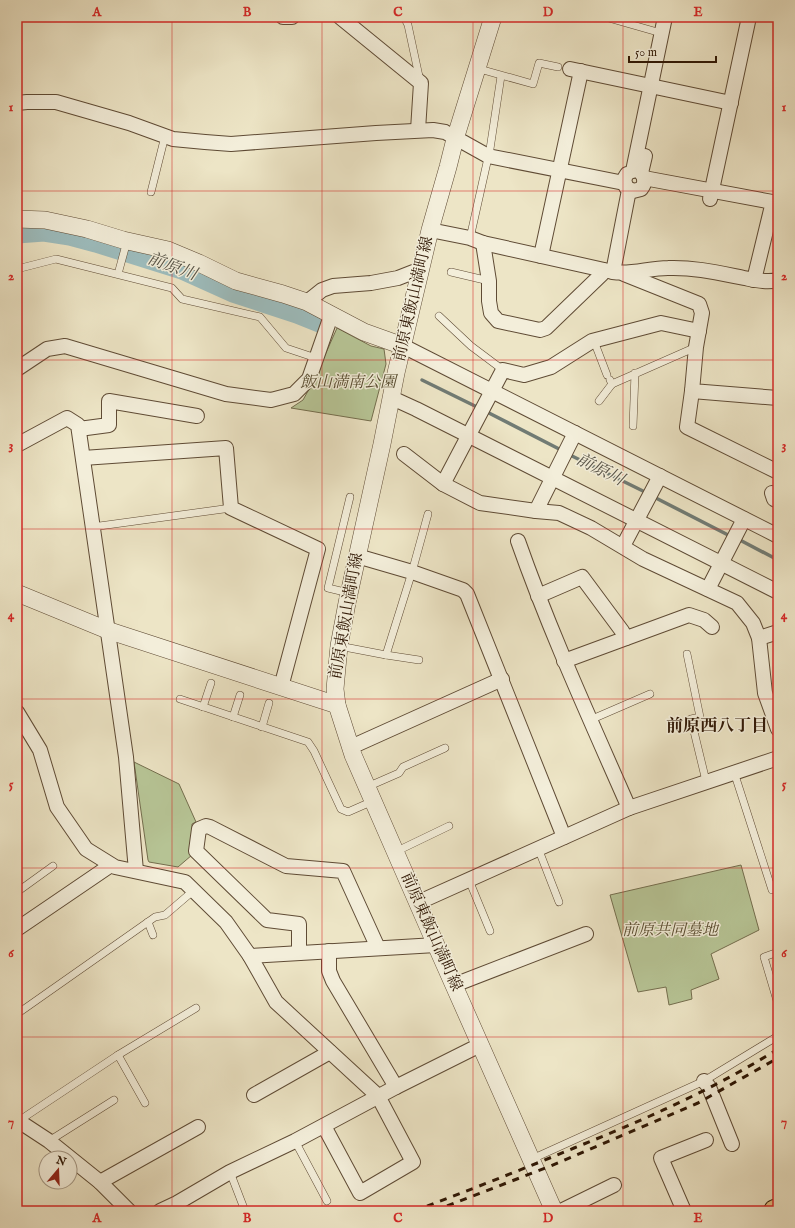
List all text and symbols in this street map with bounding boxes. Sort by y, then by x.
text: A [92,4,103,21]
text: B [243,4,252,21]
text: C [393,4,403,21]
text: D [543,4,554,21]
text: E [693,4,703,21]
scale bar [629,38,716,64]
text: 50 m [635,45,657,60]
text: 1 [9,99,14,116]
text: 1 [782,99,787,116]
street label: 前原東飯山満町線 [390,234,438,364]
water label: 前原川 [144,248,201,286]
text: 2 [8,268,14,285]
text: 2 [781,268,787,285]
park label: 飯山満南公園 [300,373,399,393]
text: 3 [9,437,14,454]
text: 3 [782,437,787,454]
water label: 前原川 [573,449,629,492]
street label: 前原東飯山満町線 [326,551,368,681]
text: 4 [8,607,15,624]
text: 4 [781,607,788,624]
district label: 前原西八丁目 [666,716,768,737]
text: 5 [9,776,14,793]
text: 5 [782,776,787,793]
street label: 前原東飯山満町線 [396,869,466,995]
park label: 前原共同墓地 [622,921,720,941]
text: 6 [8,945,14,962]
text: 6 [781,945,787,962]
text: 7 [8,1114,14,1131]
text: 7 [781,1114,787,1131]
north arrow [38,1150,78,1190]
text: N [53,1153,68,1170]
text: A [92,1210,103,1227]
text: B [243,1210,252,1227]
text: C [393,1210,403,1227]
text: D [543,1210,554,1227]
text: E [693,1210,703,1227]

